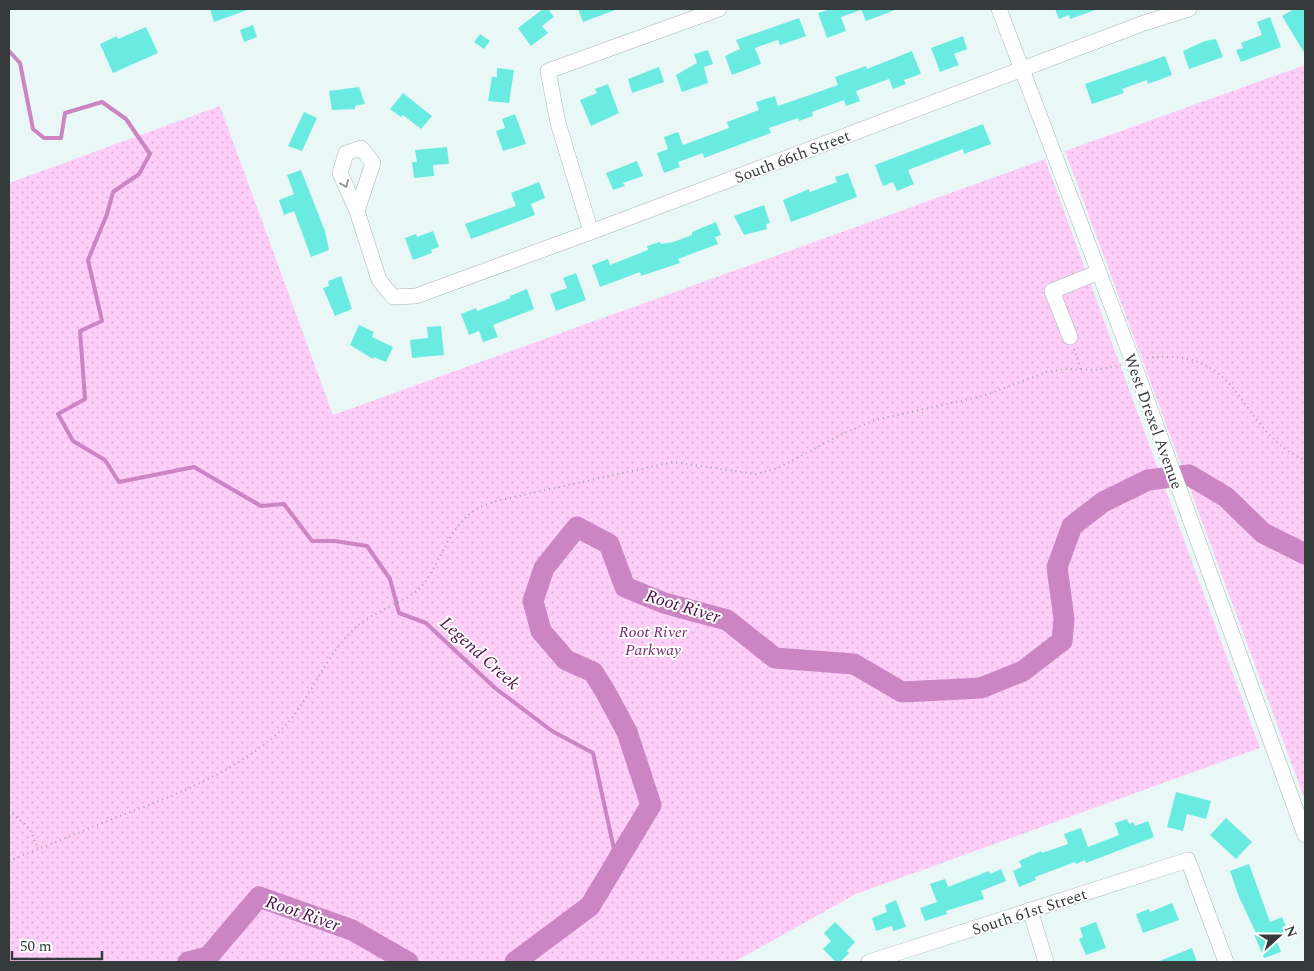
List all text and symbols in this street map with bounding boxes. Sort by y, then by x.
street label: South 66th Street [731,124,854,190]
one-way arrow [338,179,349,188]
street label: West Drexel Avenue [1117,350,1189,493]
water label: Root River [642,582,724,631]
water label: Legend Creek [434,610,526,697]
park label: Root River Parkway [619,620,688,662]
street label: South 61st Street [969,882,1090,942]
water label: Root River [262,888,344,939]
north arrow [1254,911,1304,961]
text: N [1279,922,1303,941]
scale bar [12,928,102,960]
text: 50 m [20,935,52,958]

